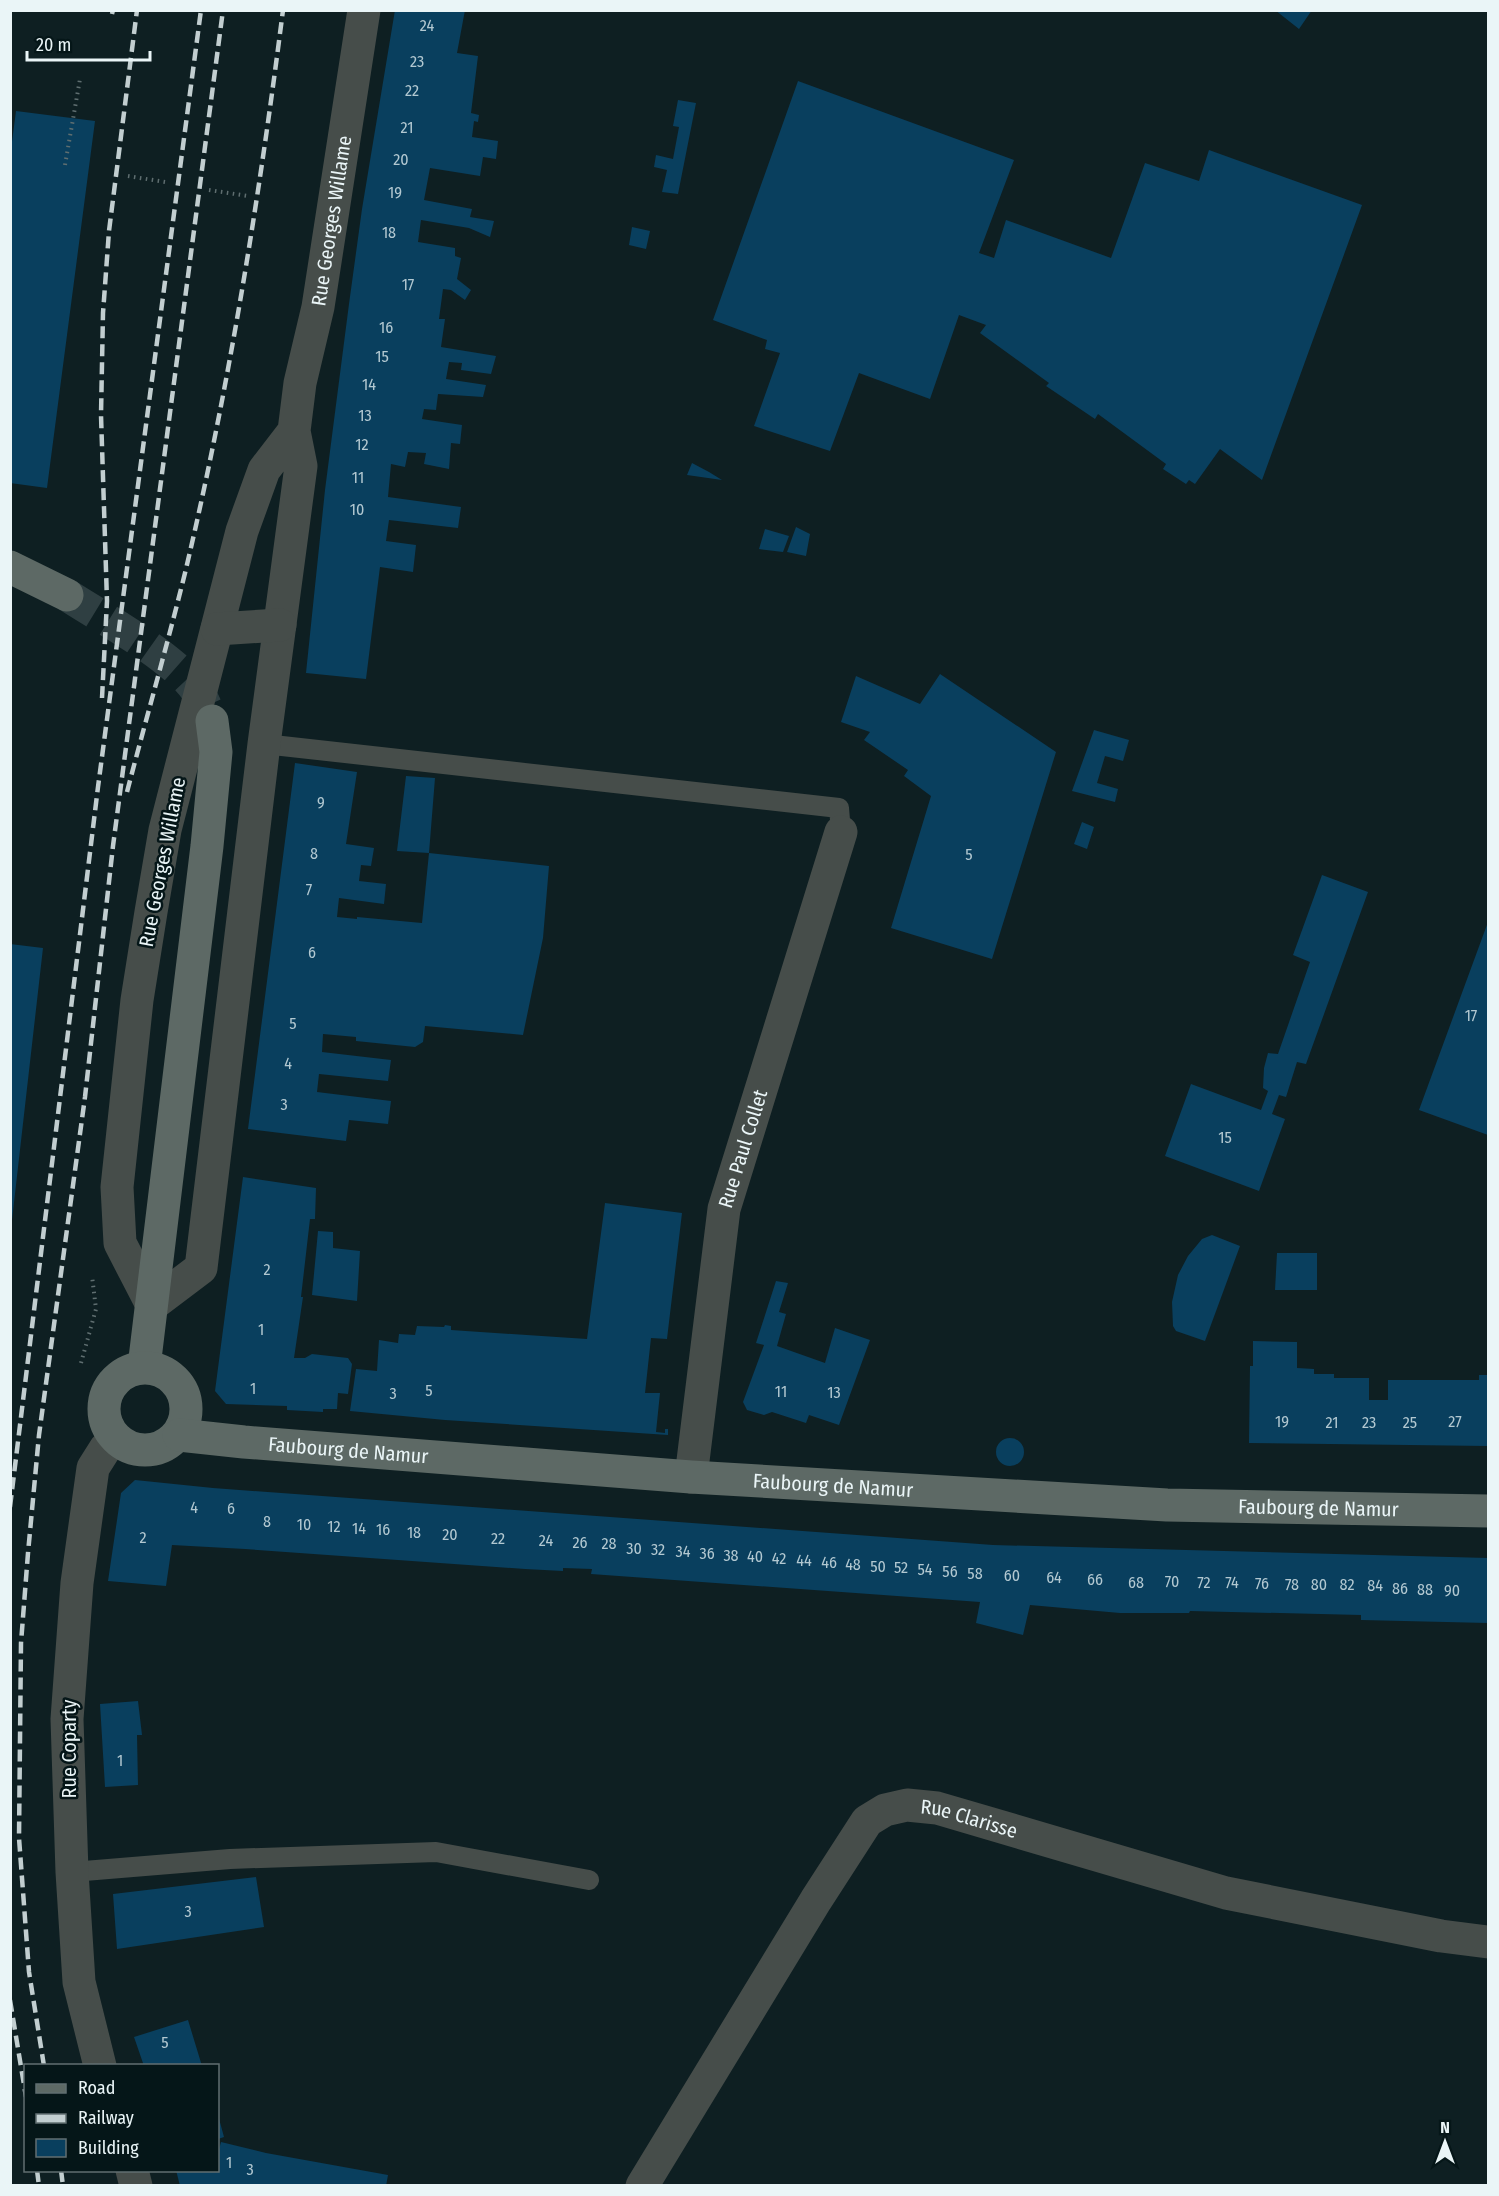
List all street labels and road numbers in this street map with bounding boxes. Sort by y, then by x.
street label: Rue Georges Willame [306,134,356,308]
street label: Rue Georges Willame [134,775,190,949]
street label: Rue Paul Collet [713,1086,772,1211]
street label: Faubourg de Namur [267,1432,429,1468]
street label: Faubourg de Namur [752,1469,914,1502]
street label: Faubourg de Namur [1238,1494,1399,1521]
street label: Rue Coparty [57,1699,81,1798]
street label: Rue Clarisse [919,1794,1020,1843]

